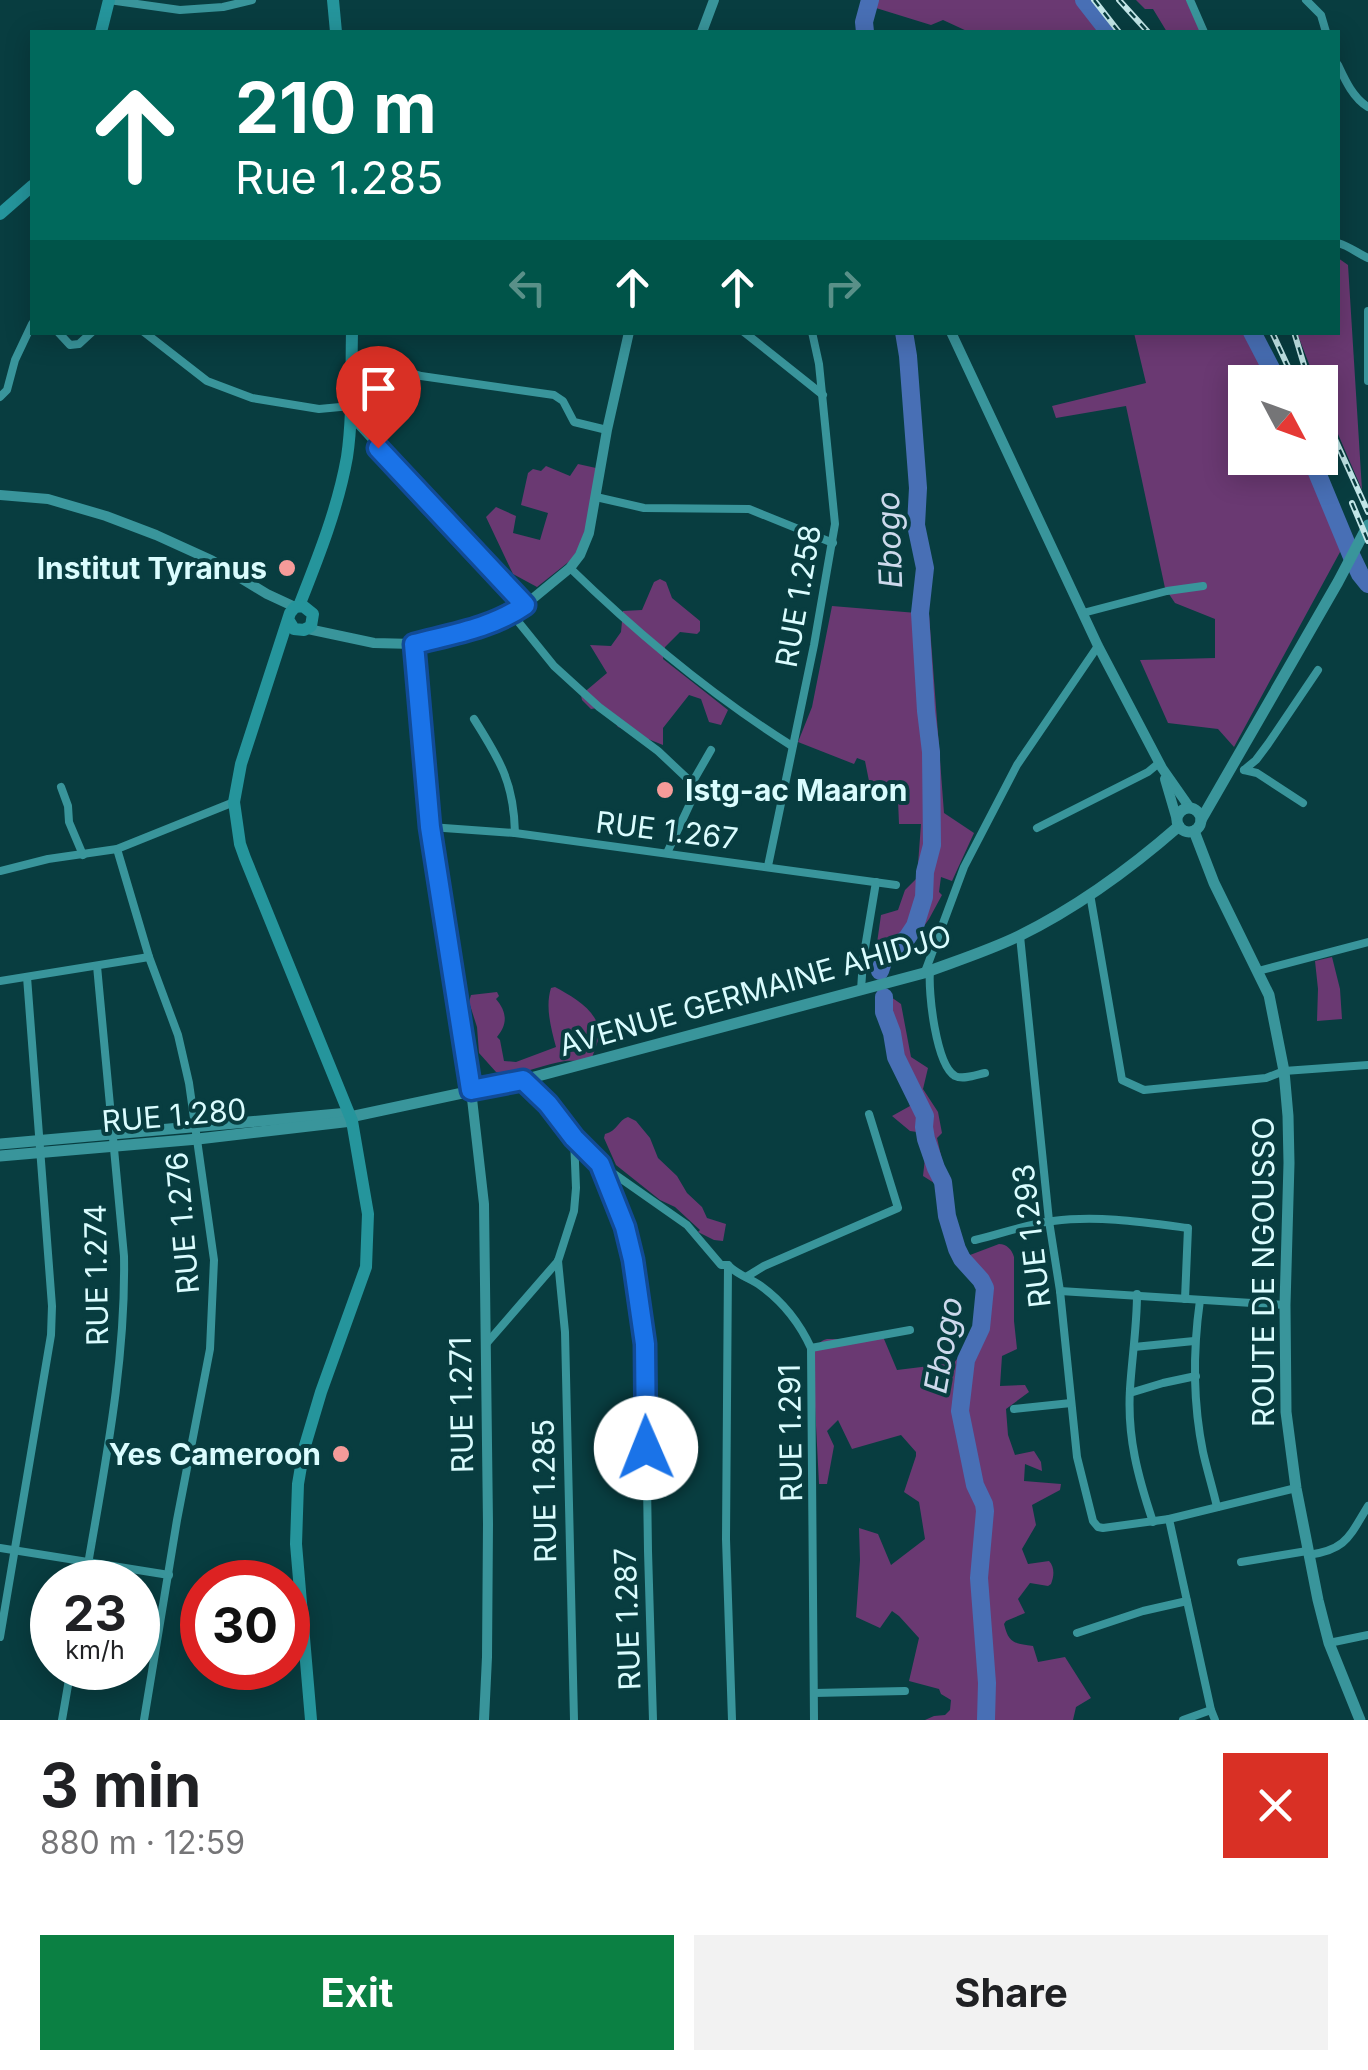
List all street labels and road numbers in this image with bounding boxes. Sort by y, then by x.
street label: RUE 1.258 [768,522,828,670]
street label: RUE 1.267 [594,803,740,857]
street label: AVENUE GERMAINE AHIDJO [555,917,955,1063]
street label: RUE 1.280 [100,1091,248,1139]
street label: ROUTE DE NGOUSSO [1245,1117,1281,1427]
street label: RUE 1.276 [158,1151,206,1295]
street label: RUE 1.293 [1004,1162,1058,1310]
street label: RUE 1.274 [77,1204,115,1346]
street label: RUE 1.271 [442,1336,480,1474]
street label: RUE 1.291 [771,1364,809,1502]
street label: RUE 1.285 [525,1419,563,1563]
street label: RUE 1.287 [607,1547,647,1691]

